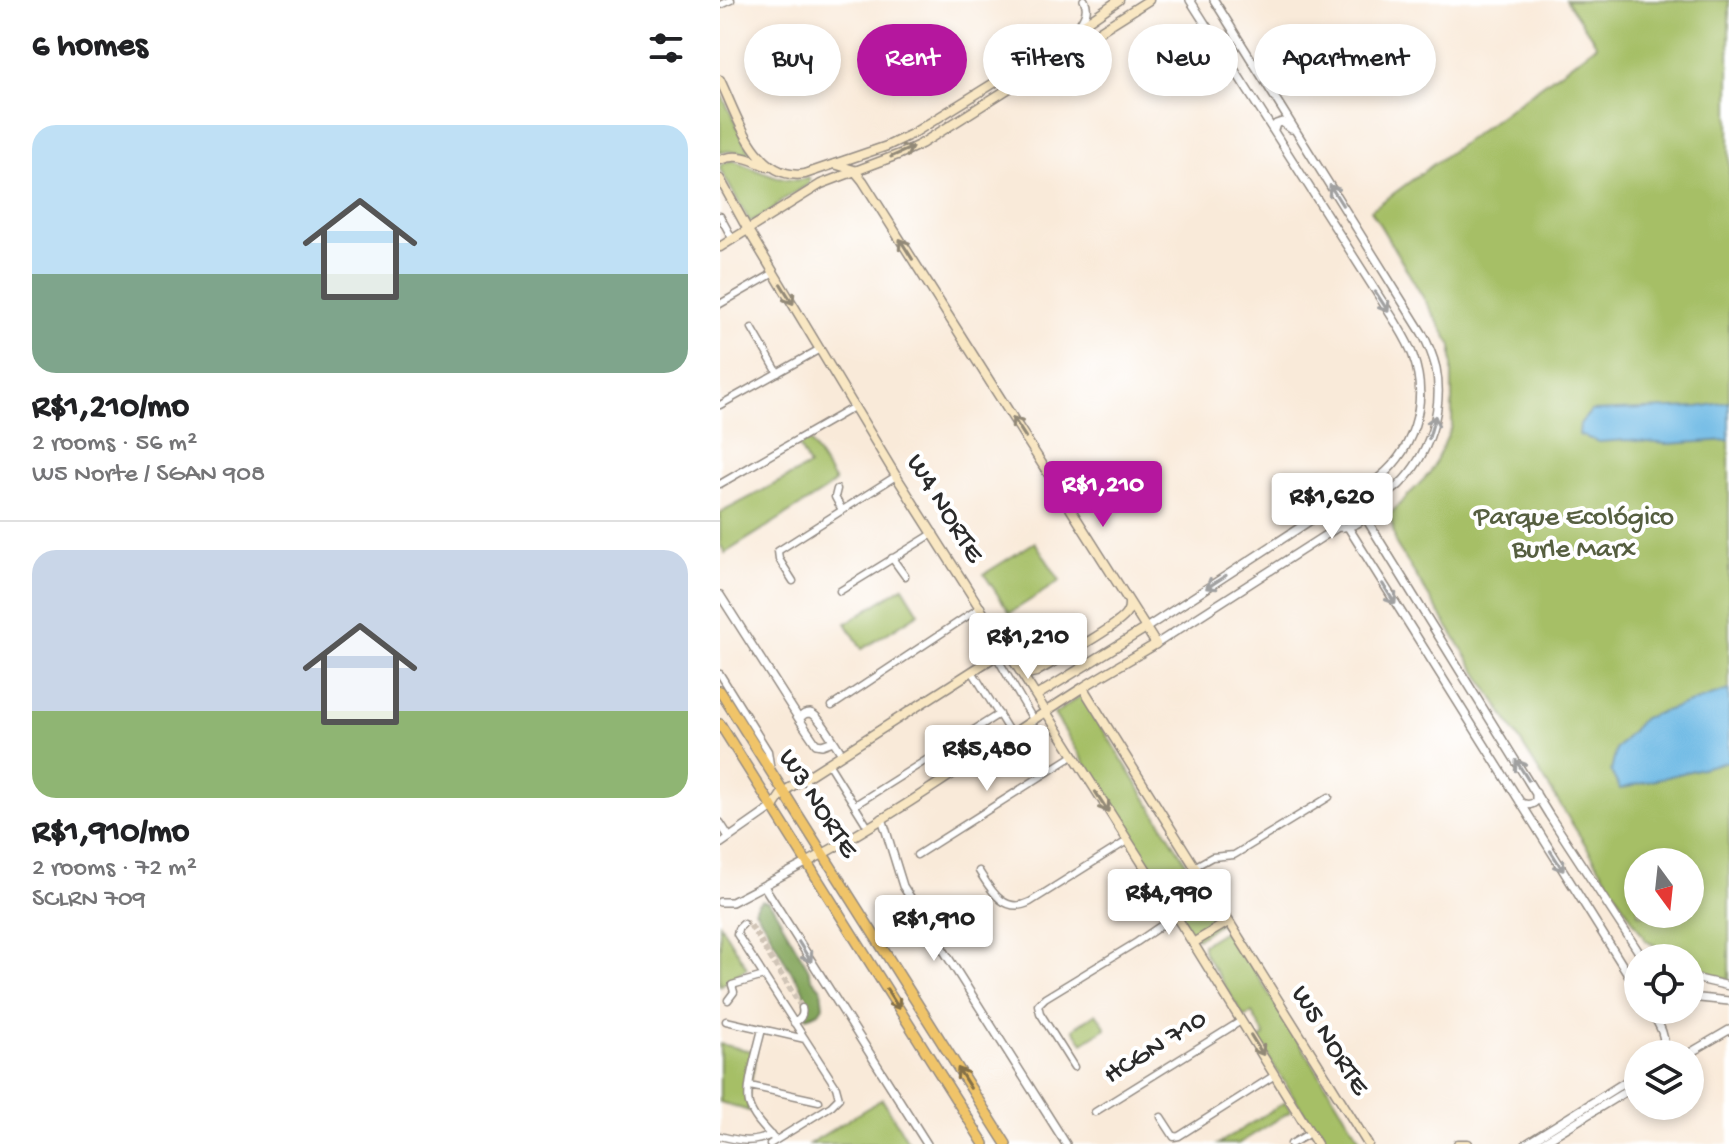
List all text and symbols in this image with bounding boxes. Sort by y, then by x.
chip: Buy [744,24,841,96]
chip: Rent [857,24,967,96]
chip: Filters [983,24,1112,96]
chip: New [1128,24,1238,96]
chip: Apartment [1254,24,1436,96]
icon: filters [644,26,688,70]
text: 6 homes [32,28,147,68]
one-way arrow [890,144,914,159]
icon: home [288,177,432,321]
one-way arrow [1327,184,1343,207]
one-way arrow [897,238,914,260]
one-way arrow [779,283,796,305]
one-way arrow [1374,290,1390,313]
text: R$1,210/mo [32,389,189,429]
one-way arrow [1425,414,1440,440]
one-way arrow [1011,417,1028,439]
text: 2 rooms · 56 m² [32,429,197,460]
street label: W4 NORTE [898,449,991,571]
text: W5 Norte / SGAN 908 [32,460,265,491]
pin: R$1,210 [1029,461,1177,529]
text: R$1,210 [1062,471,1144,502]
pin: R$1,620 [1258,473,1406,541]
text: R$1,620 [1290,483,1374,514]
park label: Parque Ecológico Burle Marx [1473,502,1674,567]
one-way arrow [1205,574,1228,590]
one-way arrow [1381,582,1398,604]
icon: home [288,602,432,746]
pin: R$1,210 [954,613,1102,681]
text: R$1,210 [987,623,1069,654]
pin: R$5,480 [913,725,1061,793]
text: R$5,480 [943,735,1031,766]
street label: W3 NORTE [770,743,865,866]
one-way arrow [1514,759,1530,782]
one-way arrow [1095,790,1111,813]
text: R$1,910/mo [32,814,190,854]
north arrow [1624,848,1704,928]
map controls [1624,848,1704,1120]
one-way arrow [1549,850,1566,872]
text: 2 rooms · 72 m² [32,854,197,885]
pin: R$4,990 [1095,869,1243,937]
text: R$4,990 [1126,879,1212,910]
text: SCLRN 709 [32,885,146,916]
pin: R$1,910 [860,895,1008,963]
text: R$1,910 [893,905,975,936]
one-way arrow [797,940,813,963]
button: locate [1624,944,1704,1024]
street label: W5 NORTE [1282,980,1376,1103]
one-way arrow [886,987,902,1010]
street label: HCGN 710 [1098,1003,1214,1093]
one-way arrow [1248,1034,1265,1056]
button: layers [1624,1040,1704,1120]
one-way arrow [956,1067,972,1090]

